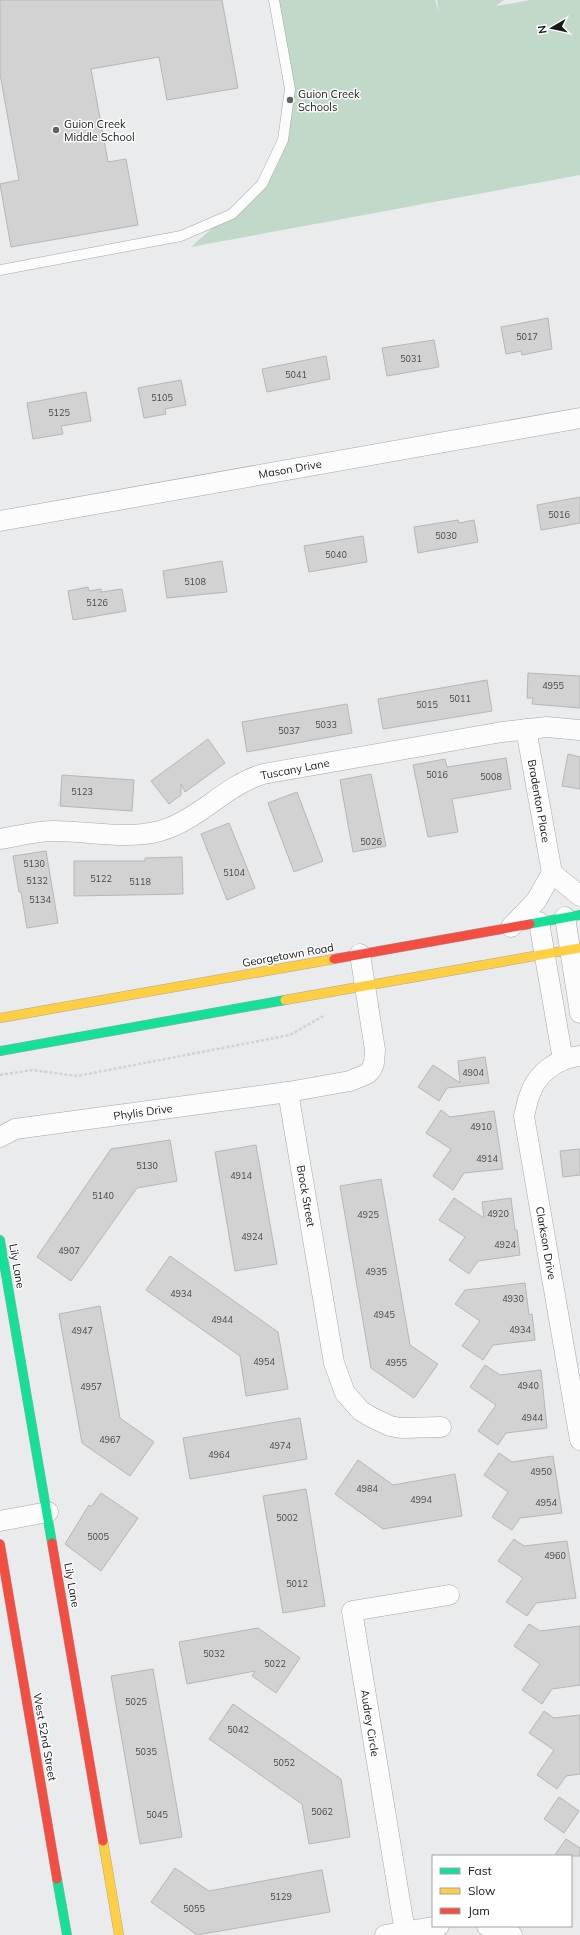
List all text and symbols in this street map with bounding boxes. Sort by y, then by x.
north arrow [532,8,572,48]
text: N [535,24,550,35]
place label: Guion Creek Schools [298,87,360,114]
marker: Guion Creek Schools [285,95,295,105]
place label: Guion Creek Middle School [64,117,135,144]
marker: Guion Creek Middle School [51,125,61,135]
house number: 5017 [516,331,538,342]
house number: 5031 [400,353,422,364]
house number: 5041 [285,369,307,380]
house number: 5105 [151,392,173,403]
house number: 5125 [48,407,70,418]
street label: Mason Drive [257,457,323,481]
house number: 5016 [548,509,570,520]
house number: 5030 [435,530,457,541]
house number: 5040 [325,549,347,560]
house number: 5108 [184,576,206,587]
house number: 5126 [86,597,108,608]
house number: 4955 [542,680,564,691]
house number: 5011 [449,693,471,704]
house number: 5015 [416,699,438,710]
house number: 5033 [315,719,337,730]
house number: 5037 [278,725,300,736]
street label: Tuscany Lane [259,755,331,783]
street label: Bradenton Place [525,758,553,844]
house number: 5016 [426,769,448,780]
house number: 5008 [480,771,502,782]
house number: 5123 [71,786,93,797]
house number: 5026 [360,836,382,847]
house number: 5130 [23,858,45,869]
house number: 5104 [223,867,245,878]
house number: 5122 [90,873,112,884]
house number: 5132 [26,875,48,886]
house number: 5118 [129,876,151,887]
house number: 5134 [29,894,51,905]
street label: Georgetown Road [241,940,335,970]
house number: 4904 [462,1067,484,1078]
street label: Phylis Drive [113,1101,173,1123]
house number: 4910 [470,1121,492,1132]
house number: 4914 [476,1153,498,1164]
house number: 5130 [136,1160,158,1171]
street label: Brock Street [294,1164,318,1228]
house number: 4914 [230,1170,252,1181]
house number: 5140 [92,1190,114,1201]
street label: Clarkson Drive [533,1205,559,1281]
house number: 4920 [487,1208,509,1219]
house number: 4925 [357,1209,379,1220]
house number: 4924 [241,1231,263,1242]
house number: 4924 [494,1239,516,1250]
street label: Lily Lane [6,1243,28,1289]
house number: 4907 [58,1245,80,1256]
house number: 4935 [365,1266,387,1277]
house number: 4934 [170,1288,192,1299]
house number: 4930 [502,1293,524,1304]
house number: 4945 [373,1309,395,1320]
house number: 4944 [211,1314,233,1325]
house number: 4934 [509,1324,531,1335]
house number: 4947 [71,1325,93,1336]
house number: 4954 [253,1356,275,1367]
house number: 4955 [385,1357,407,1368]
house number: 4940 [517,1380,539,1391]
house number: 4957 [80,1381,102,1392]
house number: 4944 [521,1412,543,1423]
house number: 4967 [99,1434,121,1445]
house number: 4974 [269,1440,291,1451]
house number: 4964 [208,1449,230,1460]
house number: 4950 [530,1466,552,1477]
house number: 4984 [356,1483,378,1494]
house number: 4994 [410,1494,432,1505]
house number: 4954 [535,1497,557,1508]
house number: 5002 [276,1512,298,1523]
house number: 5005 [87,1531,109,1542]
house number: 4960 [544,1550,566,1561]
street label: Lily Lane [61,1562,83,1608]
house number: 5012 [286,1578,308,1589]
house number: 5032 [203,1648,225,1659]
house number: 5022 [264,1658,286,1669]
street label: Audrey Circle [358,1688,382,1758]
street label: West 52nd Street [30,1692,60,1782]
house number: 5025 [125,1696,147,1707]
house number: 5042 [227,1724,249,1735]
house number: 5035 [135,1746,157,1757]
house number: 5052 [273,1757,295,1768]
house number: 5062 [311,1806,333,1817]
house number: 5045 [146,1809,168,1820]
legend [432,1855,572,1927]
text: Fast [468,1863,492,1878]
text: Slow [468,1883,496,1898]
house number: 5129 [270,1891,292,1902]
house number: 5055 [183,1903,205,1914]
text: Jam [468,1903,490,1918]

